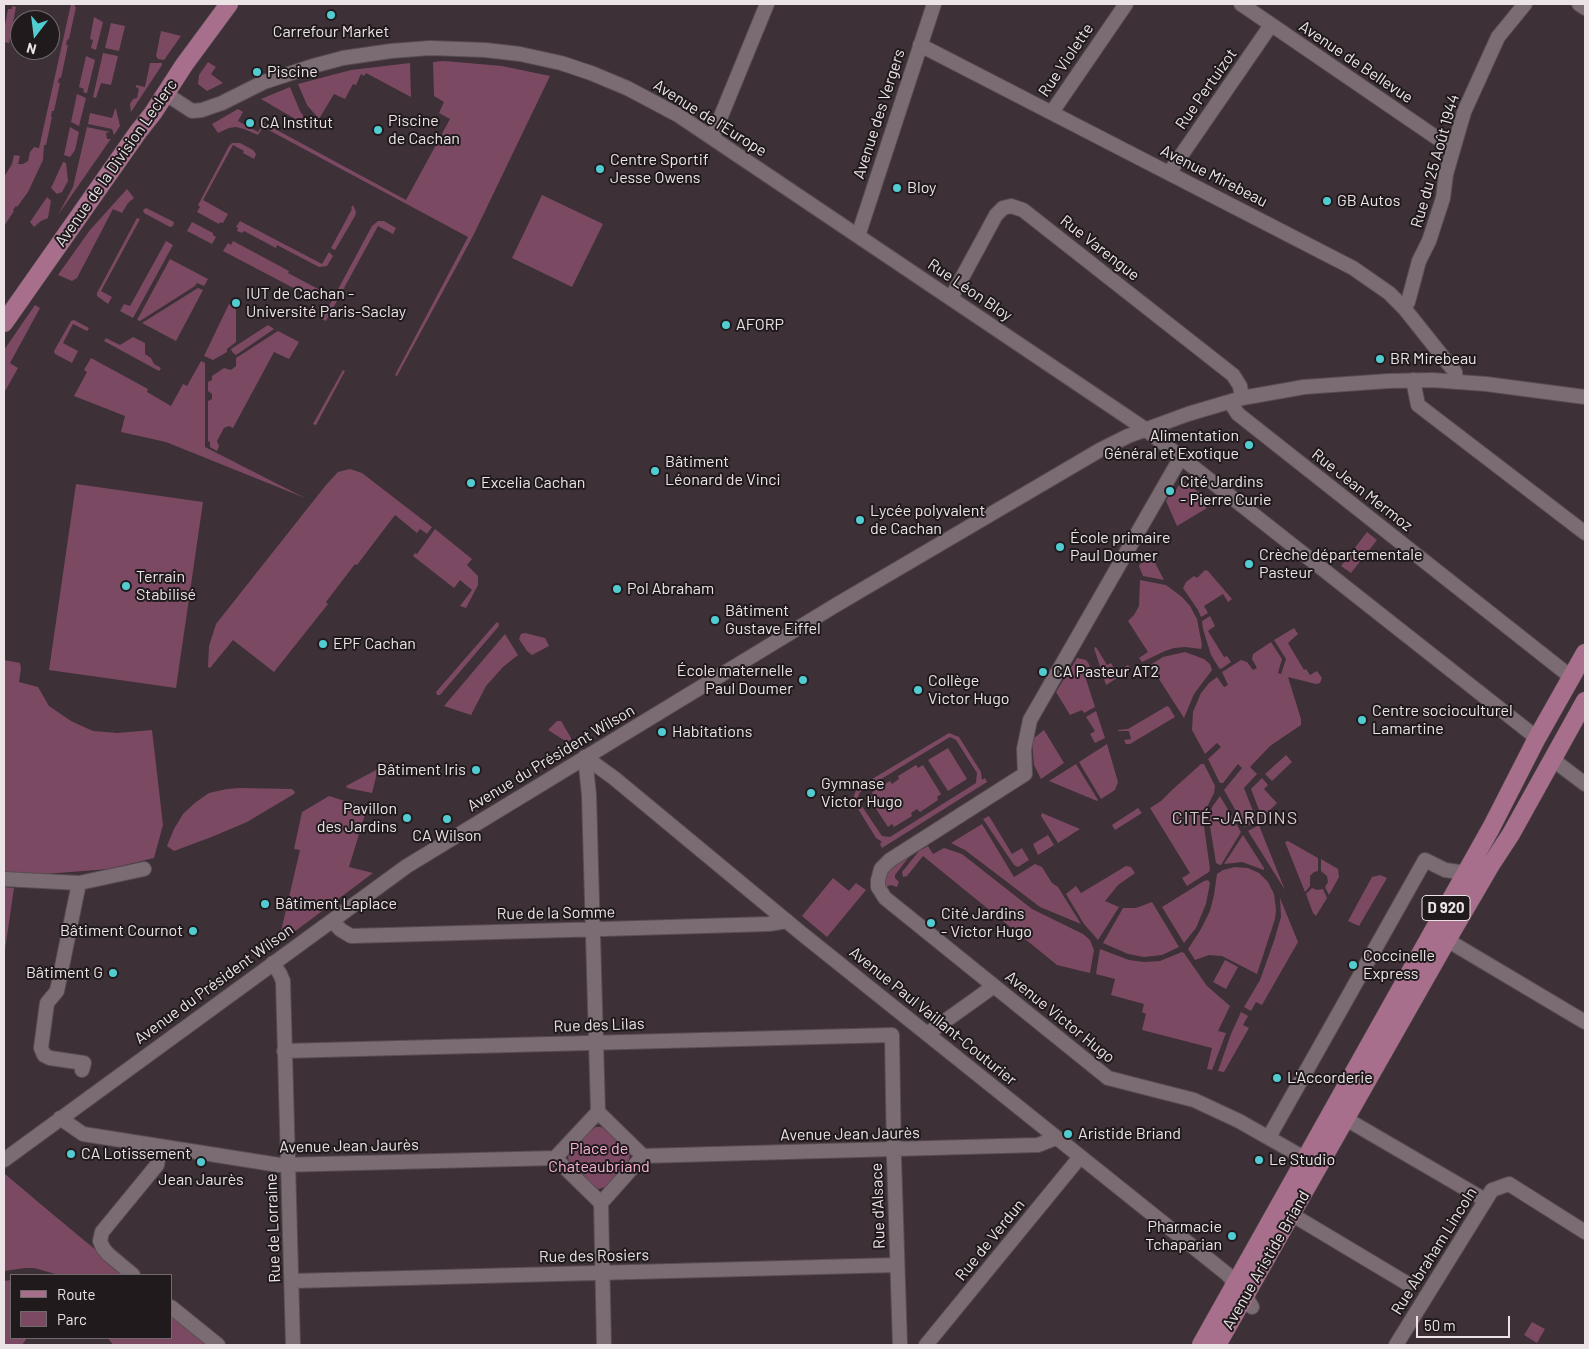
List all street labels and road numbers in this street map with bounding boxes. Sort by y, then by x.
street label: Avenue de Bellevue [1295,17,1417,107]
street label: Rue Violette [1034,20,1098,100]
street label: Rue Pertuizot [1171,45,1241,133]
street label: Avenue des Vergers [849,47,909,181]
street label: Avenue de l'Europe [650,75,770,161]
street label: Avenue de la Division Leclerc [51,76,181,250]
street label: Rue du 25 Août 1944 [1407,92,1463,230]
street label: Avenue Mirebeau [1157,141,1271,211]
street label: Rue Varengue [1056,211,1144,285]
street label: Rue Léon Bloy [924,255,1016,325]
street label: Rue Jean Mermoz [1308,445,1416,535]
street label: Avenue du Président Wilson [464,700,638,816]
road number: D 920 [1422,896,1470,920]
street label: Rue de la Somme [497,902,615,924]
street label: Avenue du Président Wilson [131,920,297,1048]
street label: Avenue Paul Vaillant-Couturier [845,943,1021,1089]
street label: Avenue Victor Hugo [1001,967,1119,1067]
street label: Rue des Lilas [553,1014,645,1036]
street label: Avenue Jean Jaurès [780,1123,920,1145]
street label: Avenue Jean Jaurès [279,1135,419,1157]
street label: Rue d'Alsace [867,1163,889,1249]
street label: Rue de Lorraine [261,1173,285,1283]
street label: Rue Abraham Lincoln [1387,1184,1481,1318]
street label: Avenue Aristide Briand [1218,1187,1314,1333]
street label: Rue de Verdun [951,1195,1029,1285]
street label: Rue des Rosiers [539,1245,649,1267]

